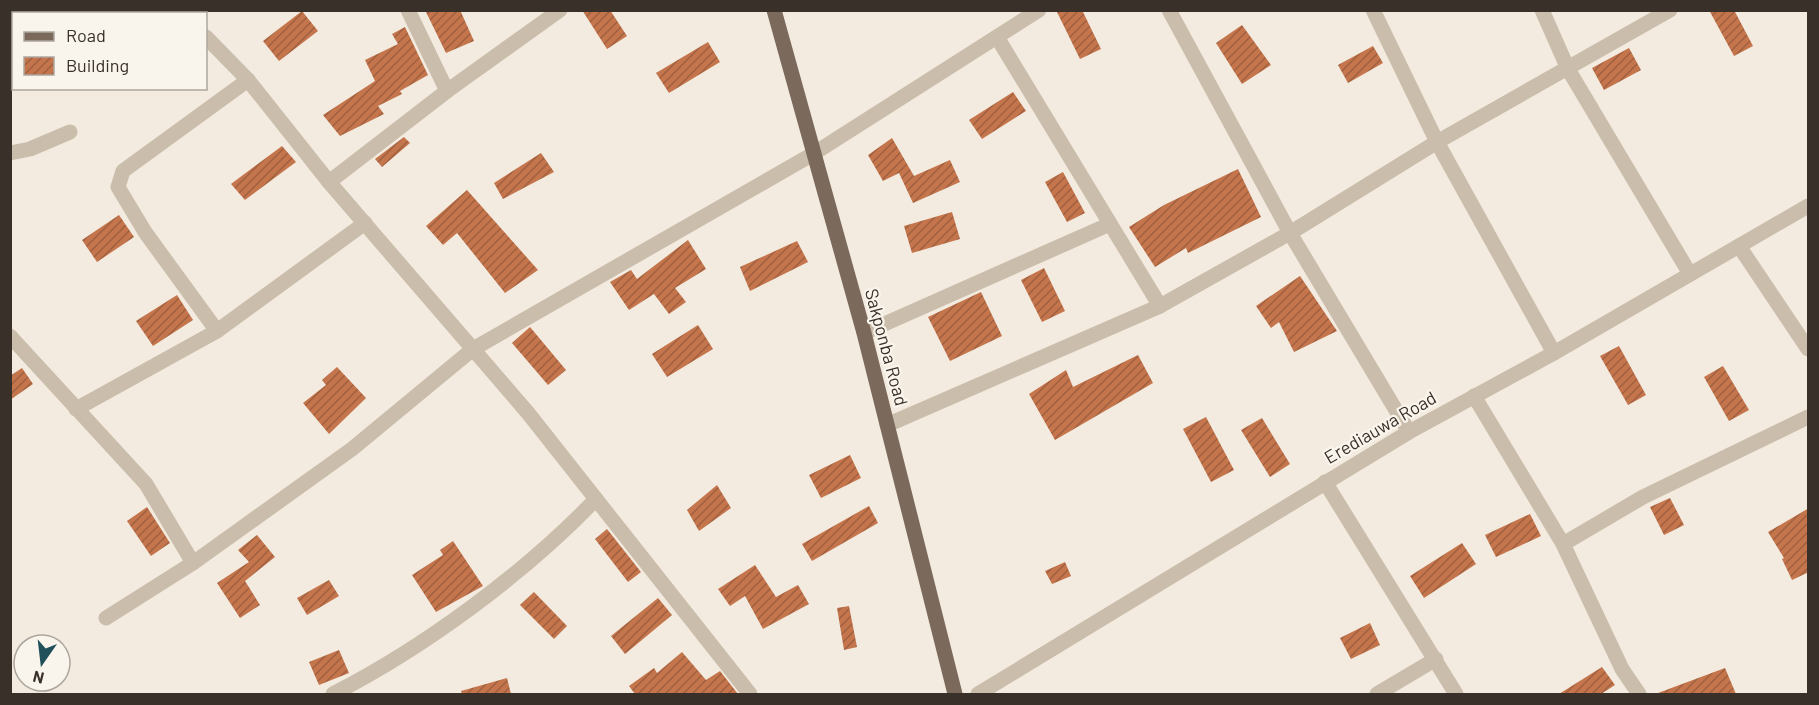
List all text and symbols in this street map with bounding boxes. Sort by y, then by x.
legend [12,12,207,90]
text: Road [66,24,106,46]
text: Building [66,54,129,76]
street label: Sakponba Road [861,286,913,408]
street label: Erediauwa Road [1320,386,1440,468]
north arrow [12,633,72,693]
text: N [31,668,46,689]

